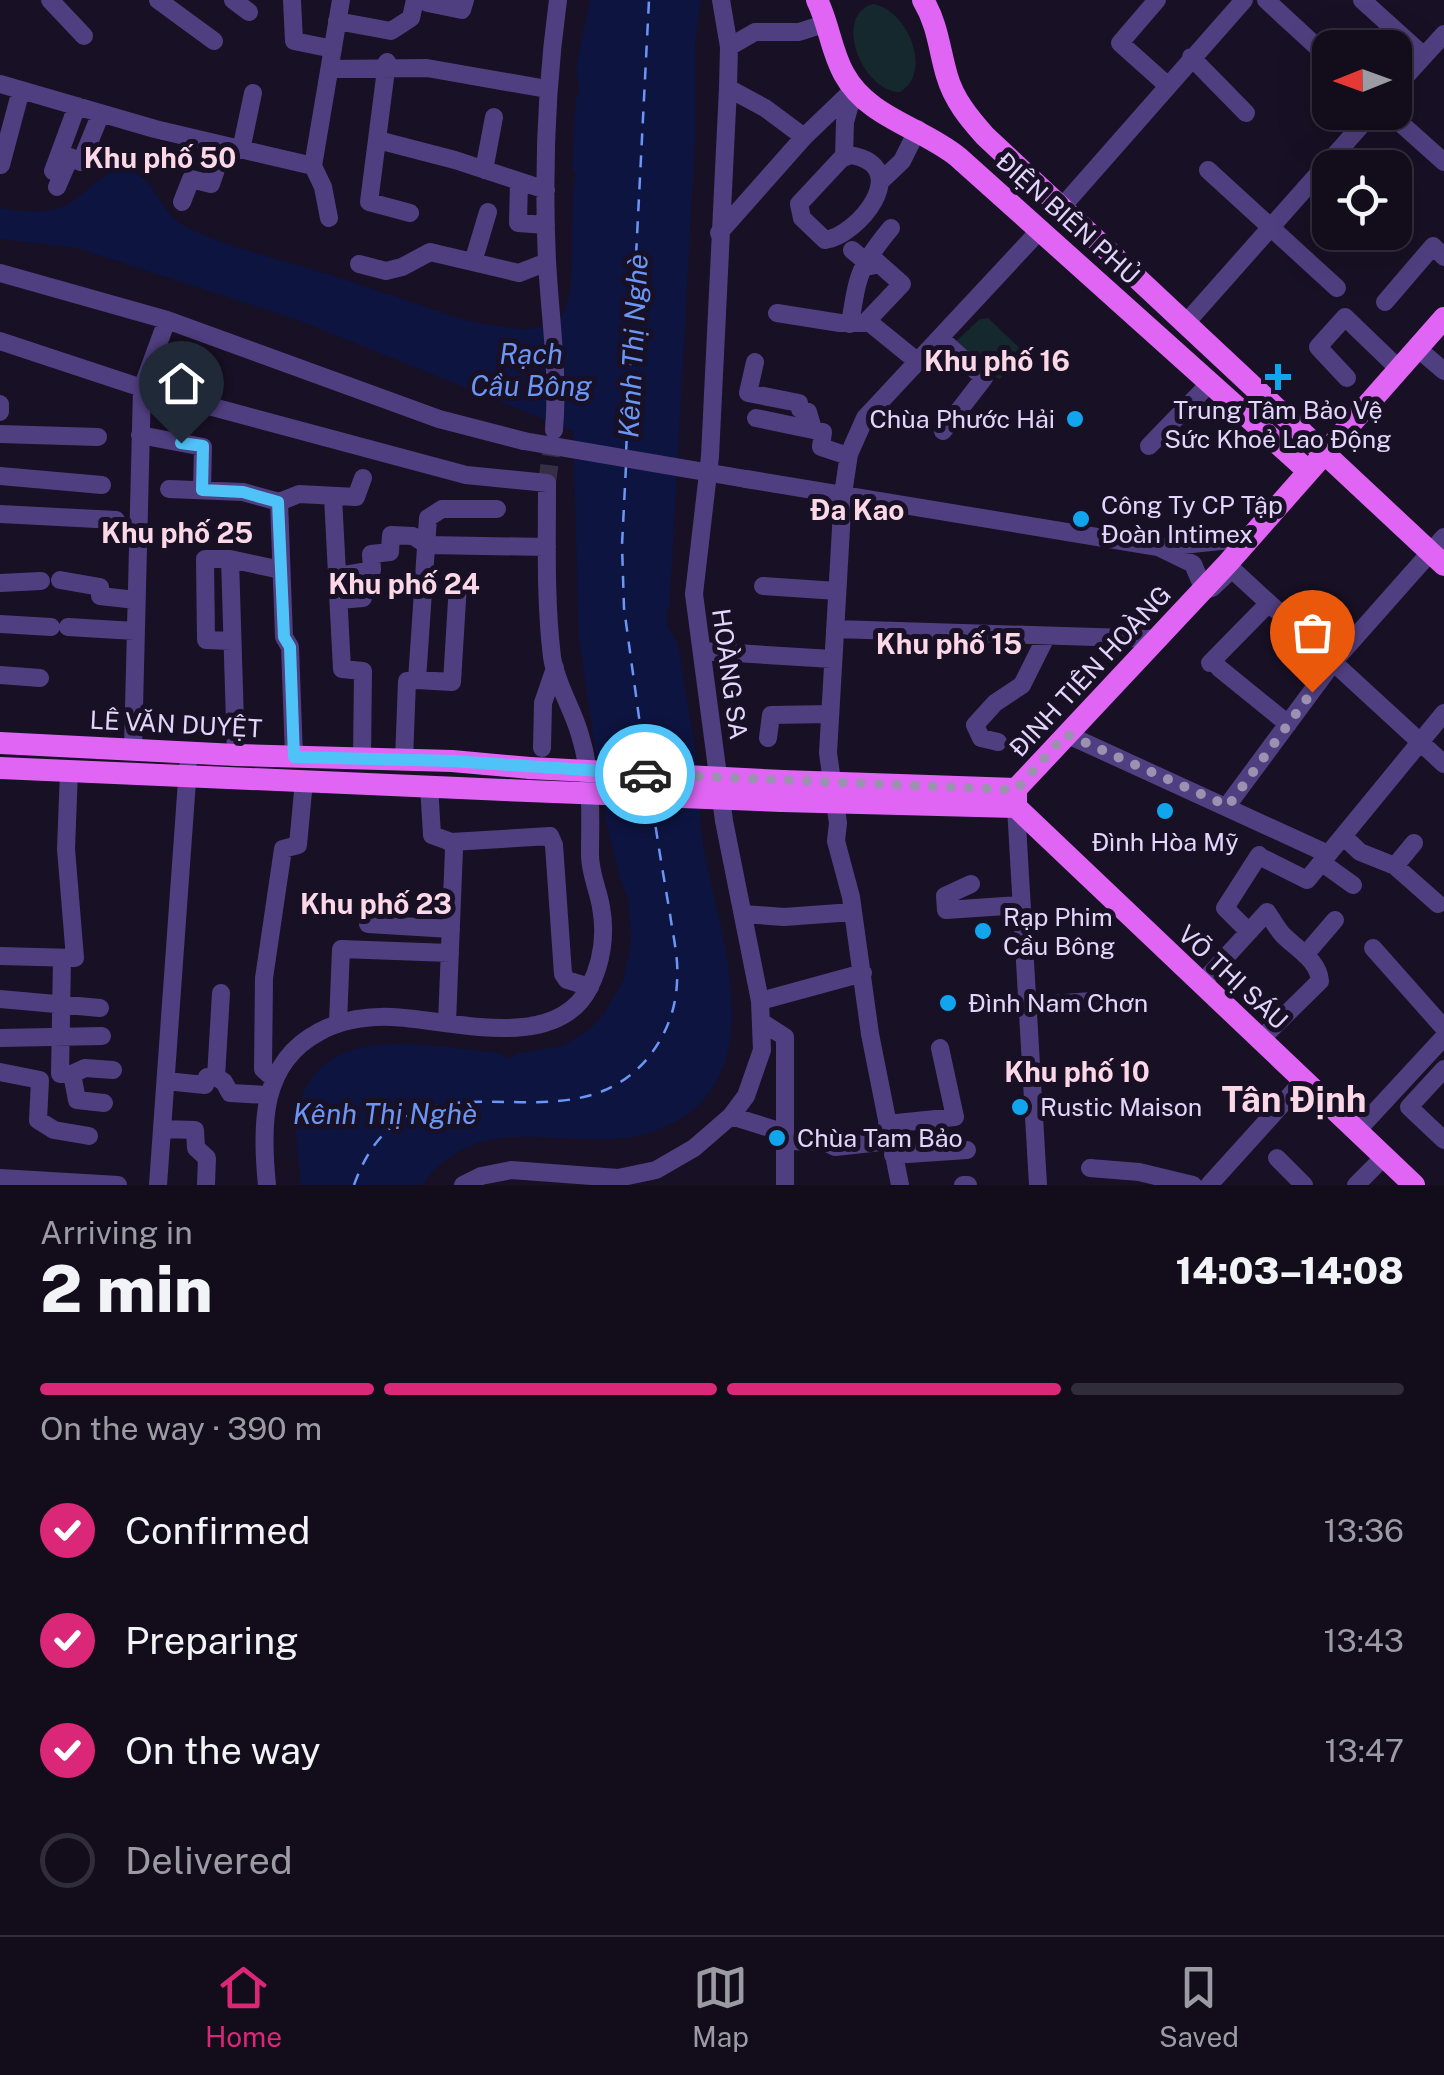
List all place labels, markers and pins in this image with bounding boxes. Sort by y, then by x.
pin [139,341,224,444]
marker: Trung Tâm Bảo Vệ Sức Khoẻ Lao Động [1265,364,1291,390]
place label: Trung Tâm Bảo Vệ Sức Khoẻ Lao Động [1164,395,1392,454]
place label: Chùa Phước Hải [870,404,1055,434]
marker: Chùa Phước Hải [1064,408,1086,430]
place label: Công Ty CP Tập Đoàn Intimex [1101,490,1283,549]
marker: Công Ty CP Tập Đoàn Intimex [1070,508,1092,530]
pin [1270,590,1355,693]
marker: Đình Hòa Mỹ [1154,800,1176,822]
place label: Đình Hòa Mỹ [1091,827,1239,857]
place label: Rạp Phim Cầu Bông [1003,902,1115,961]
marker: Rạp Phim Cầu Bông [972,920,994,942]
place label: Đình Nam Chơn [968,988,1148,1018]
marker: Đình Nam Chơn [937,992,959,1014]
place label: Rustic Maison [1040,1092,1202,1122]
marker: Rustic Maison [1009,1096,1031,1118]
place label: Chùa Tam Bảo [797,1123,963,1153]
marker: Chùa Tam Bảo [766,1127,788,1149]

